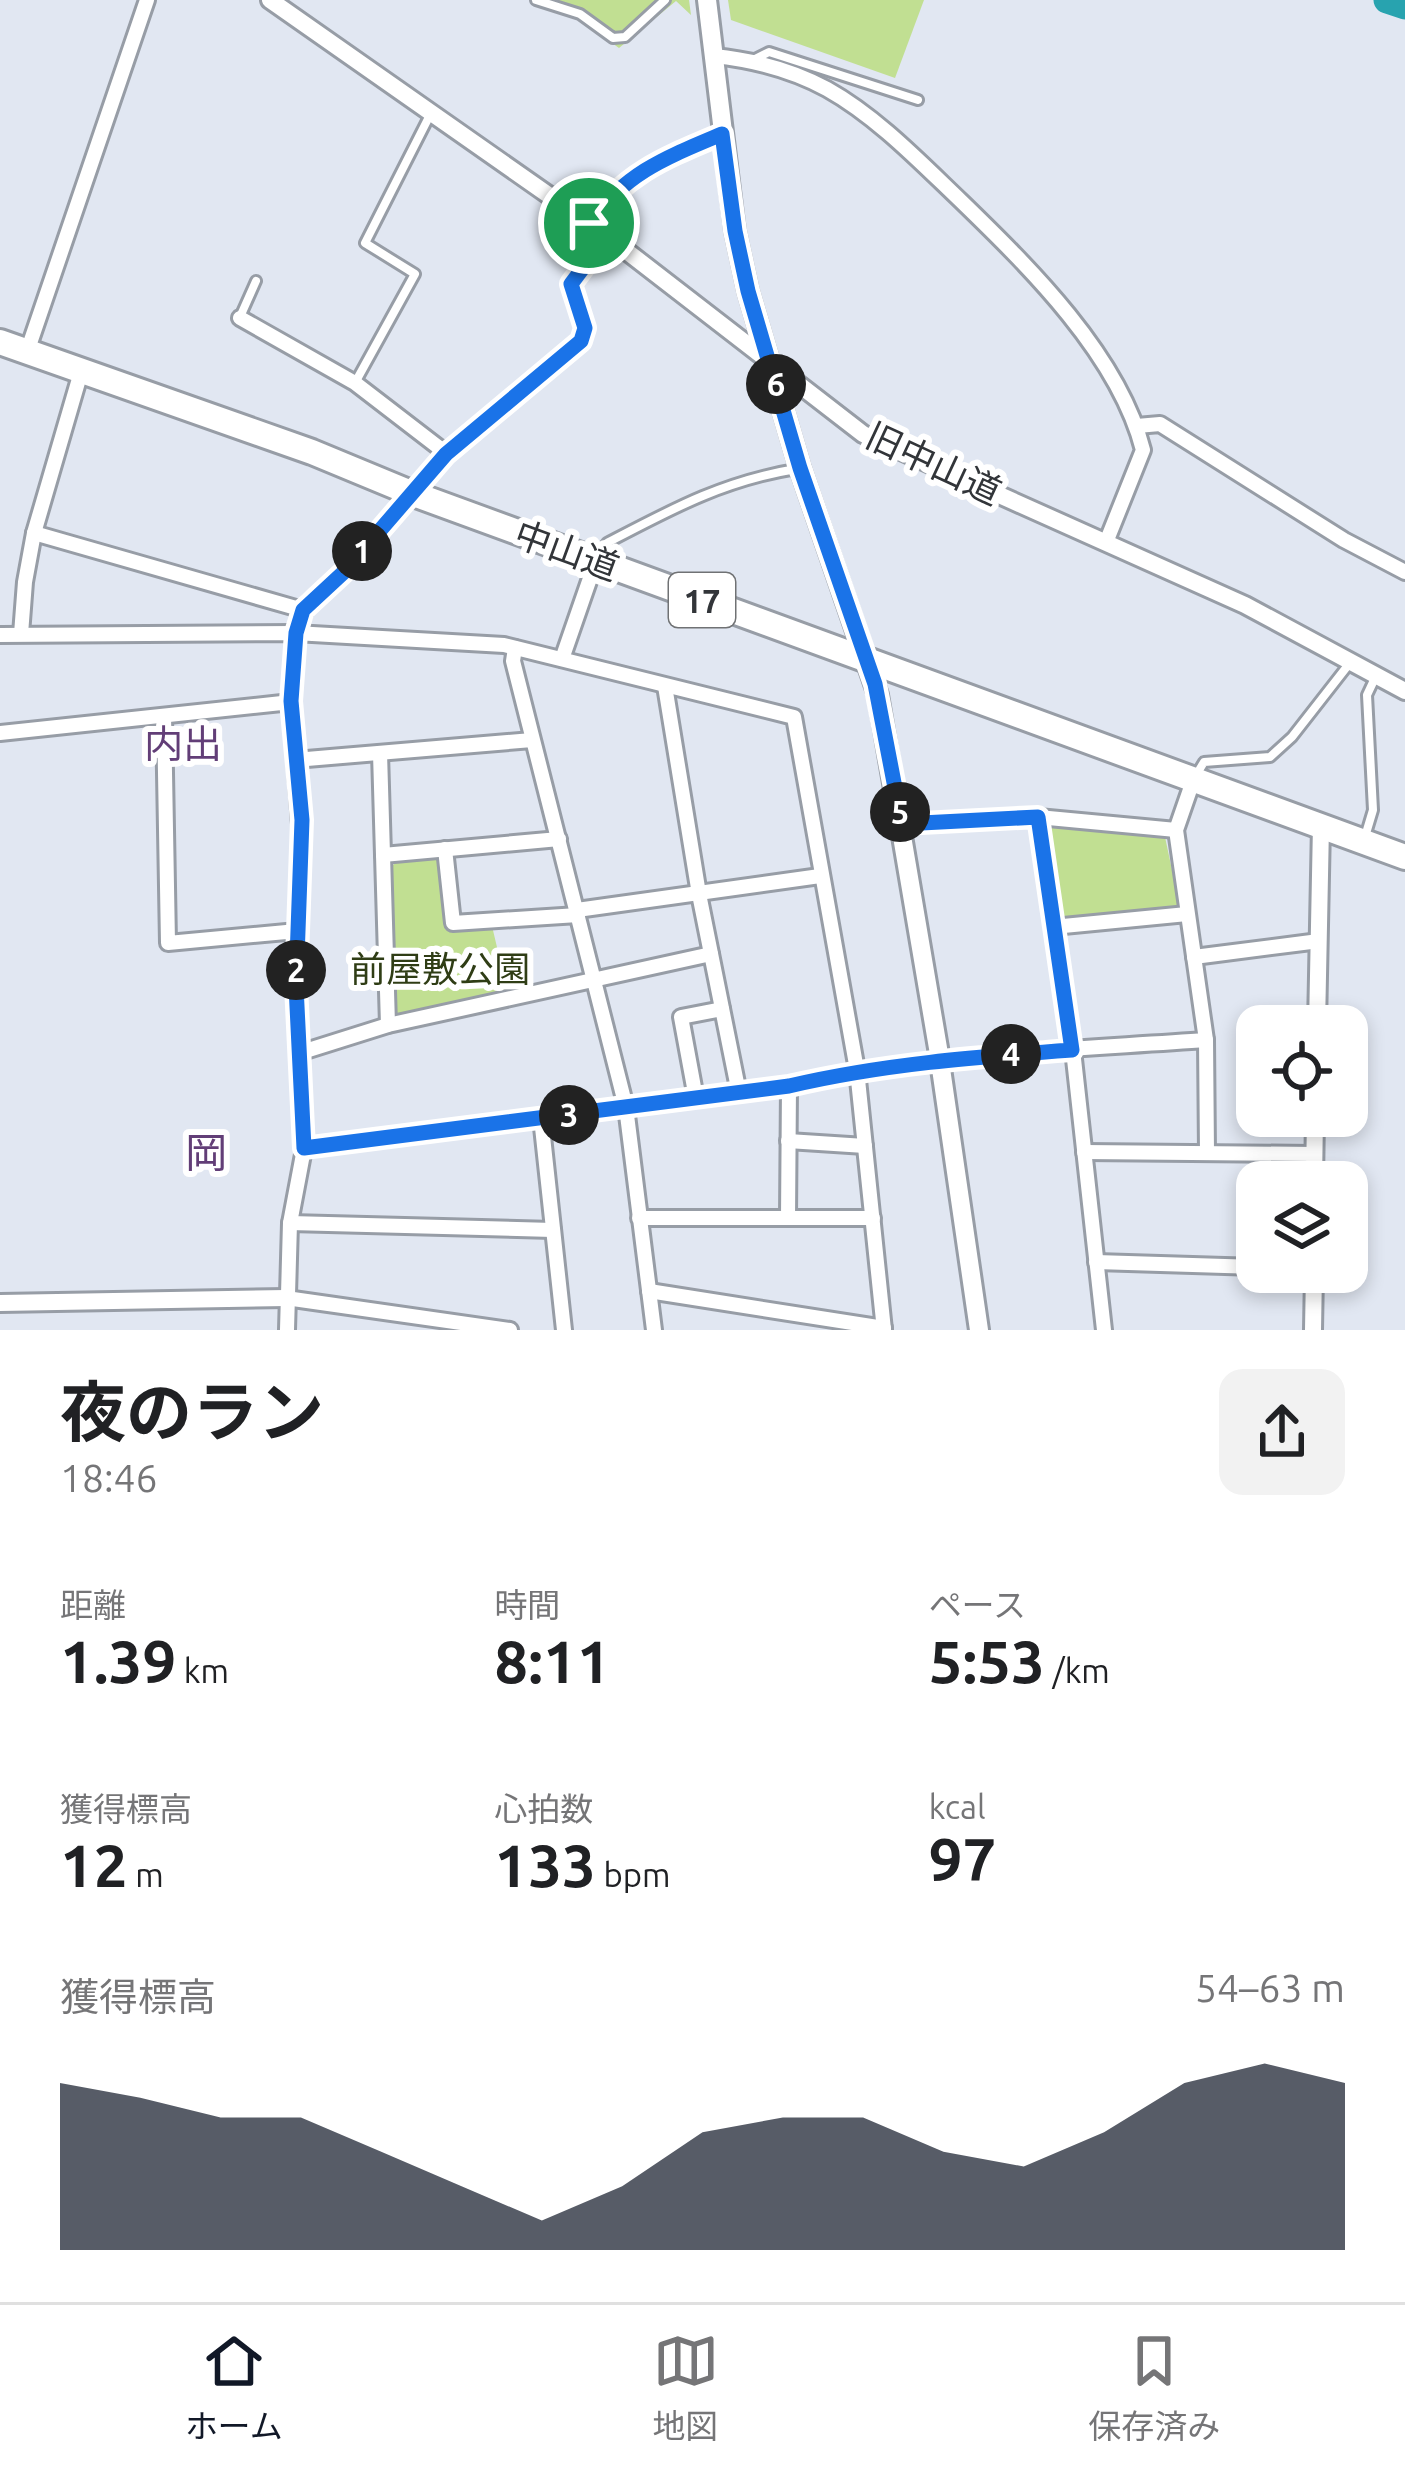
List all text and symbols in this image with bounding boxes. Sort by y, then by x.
pin [538,172,640,274]
icon: arrive [556,190,622,256]
pin: 6 [746,354,806,414]
text: 6 [767,365,785,402]
street label: 旧中山道 [860,414,1008,512]
street label: 中山道 [509,512,625,588]
pin: 1 [332,521,392,581]
text: 1 [353,532,371,569]
road number: 17 [669,573,735,627]
district label: 内出 [144,722,222,765]
pin: 5 [870,782,930,842]
text: 5 [891,793,909,830]
pin: 2 [266,940,326,1000]
park label: 前屋敷公園 [350,948,530,989]
text: 2 [287,951,305,988]
map controls [1236,1005,1368,1293]
button: locate [1236,1005,1368,1137]
pin: 4 [981,1024,1041,1084]
text: 4 [1002,1035,1020,1072]
pin: 3 [539,1085,599,1145]
text: 3 [560,1096,578,1133]
district label: 岡 [185,1129,227,1176]
button: layers [1236,1161,1368,1293]
button: share [1219,1369,1345,1495]
text: 夜のラン [60,1374,324,1448]
text: 18:46 [60,1456,158,1499]
text: 距離 [60,1586,126,1623]
text: 時間 [494,1586,560,1623]
text: ペース [929,1586,1026,1623]
text: 1.39 [60,1627,176,1694]
text: 8:11 [494,1627,611,1694]
text: 5:53 [929,1627,1045,1694]
text: km [176,1652,229,1689]
text: /km [1045,1652,1110,1689]
text: kcal [929,1788,986,1825]
text: 獲得標高 [60,1790,192,1827]
text: 心拍数 [494,1790,593,1827]
text: 97 [929,1825,996,1892]
text: 12 [60,1831,128,1898]
text: 133 [494,1831,596,1898]
text: m [128,1856,164,1893]
text: bpm [596,1856,671,1893]
text: 54–63 m [1195,1966,1345,2009]
text: 獲得標高 [60,1975,216,2018]
tab: ホーム [185,2328,283,2448]
tab: 地図 [653,2328,719,2448]
tab: 保存済み [1088,2328,1220,2448]

